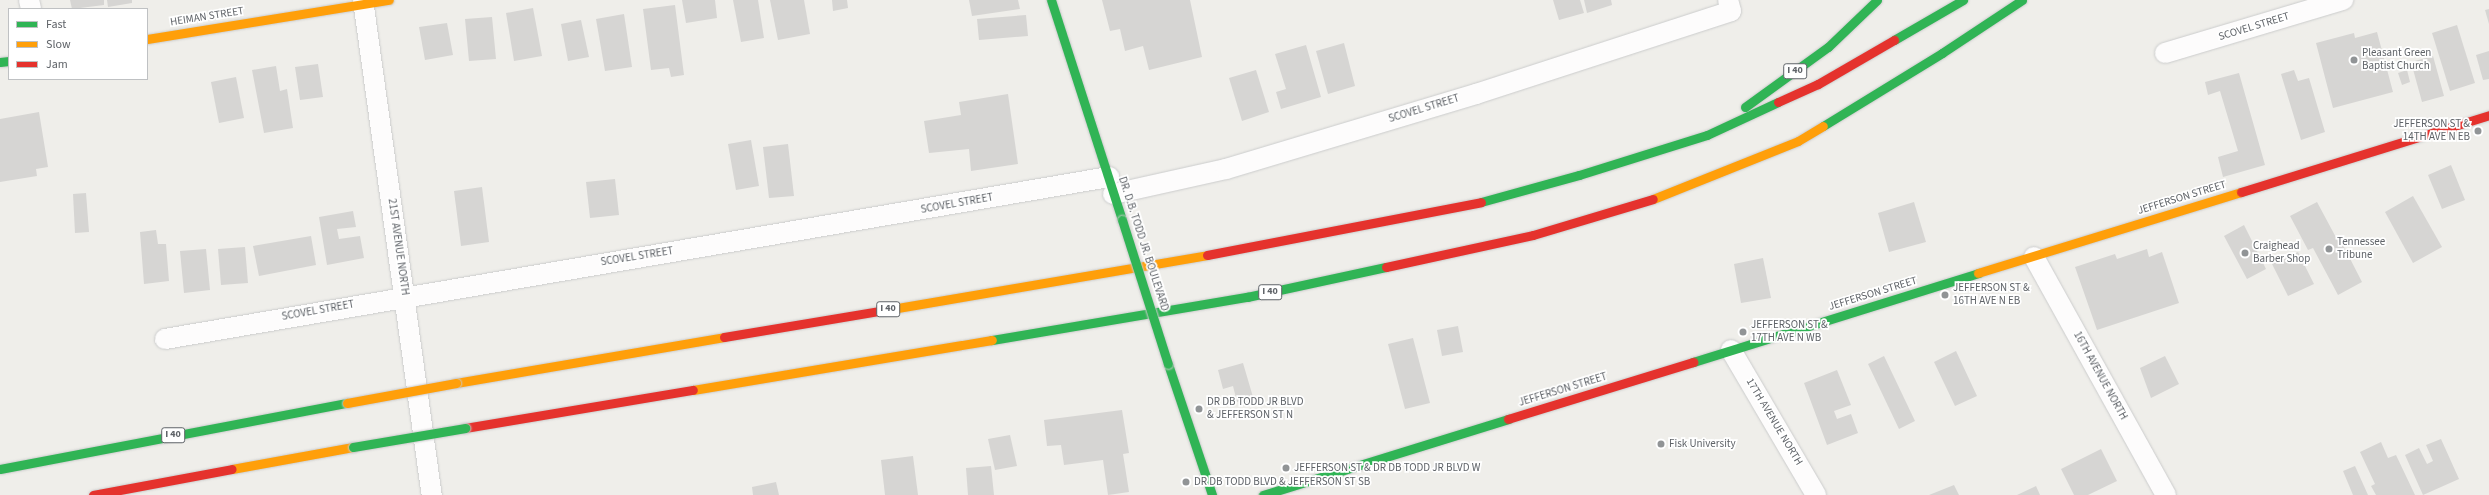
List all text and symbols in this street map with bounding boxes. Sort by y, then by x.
street label: HEIMAN STREET [169,5,245,29]
legend [8,8,148,80]
street label: SCOVEL STREET [2217,10,2291,44]
text: Fast [46,16,66,33]
text: Slow [46,36,71,53]
place label: Pleasant Green Baptist Church [2362,47,2431,73]
marker: Pleasant Green Baptist Church [2349,55,2359,65]
text: Jam [46,56,68,73]
road number: I 40 [1783,63,1807,79]
street label: SCOVEL STREET [1387,92,1461,126]
place label: JEFFERSON ST & 14TH AVE N EB [2393,118,2470,144]
marker: JEFFERSON ST & 14TH AVE N EB [2473,126,2483,136]
street label: DR. D.B. TODD JR. BOULEVARD [1115,175,1171,313]
street label: JEFFERSON STREET [2136,178,2228,218]
street label: SCOVEL STREET [920,191,994,217]
street label: 21ST AVENUE NORTH [385,198,411,296]
place label: Tennessee Tribune [2337,236,2385,262]
place label: Craighead Barber Shop [2253,240,2310,266]
marker: Tennessee Tribune [2324,244,2334,254]
street label: SCOVEL STREET [600,245,674,269]
marker: Craighead Barber Shop [2240,248,2250,258]
street label: JEFFERSON STREET [1827,274,1919,314]
place label: JEFFERSON ST & 16TH AVE N EB [1953,282,2030,308]
road number: I 40 [1258,284,1282,300]
marker: JEFFERSON ST & 16TH AVE N EB [1940,290,1950,300]
street label: SCOVEL STREET [281,298,355,324]
road number: I 40 [876,301,900,317]
place label: JEFFERSON ST & 17TH AVE N WB [1751,319,1828,345]
marker: JEFFERSON ST & 17TH AVE N WB [1738,327,1748,337]
street label: 16TH AVENUE NORTH [2070,329,2130,423]
street label: JEFFERSON STREET [1517,370,1609,410]
street label: 17TH AVENUE NORTH [1743,376,1805,468]
place label: DR DB TODD JR BLVD & JEFFERSON ST N [1207,396,1303,422]
marker: DR DB TODD JR BLVD & JEFFERSON ST N [1194,404,1204,414]
road number: I 40 [161,427,185,443]
place label: Fisk University [1669,437,1736,451]
marker: Fisk University [1656,439,1666,449]
place label: JEFFERSON ST & DR DB TODD JR BLVD W [1294,461,1480,475]
marker: JEFFERSON ST & DR DB TODD JR BLVD W [1281,463,1291,473]
place label: DR DB TODD BLVD & JEFFERSON ST SB [1194,475,1370,489]
marker: DR DB TODD BLVD & JEFFERSON ST SB [1181,477,1191,487]

